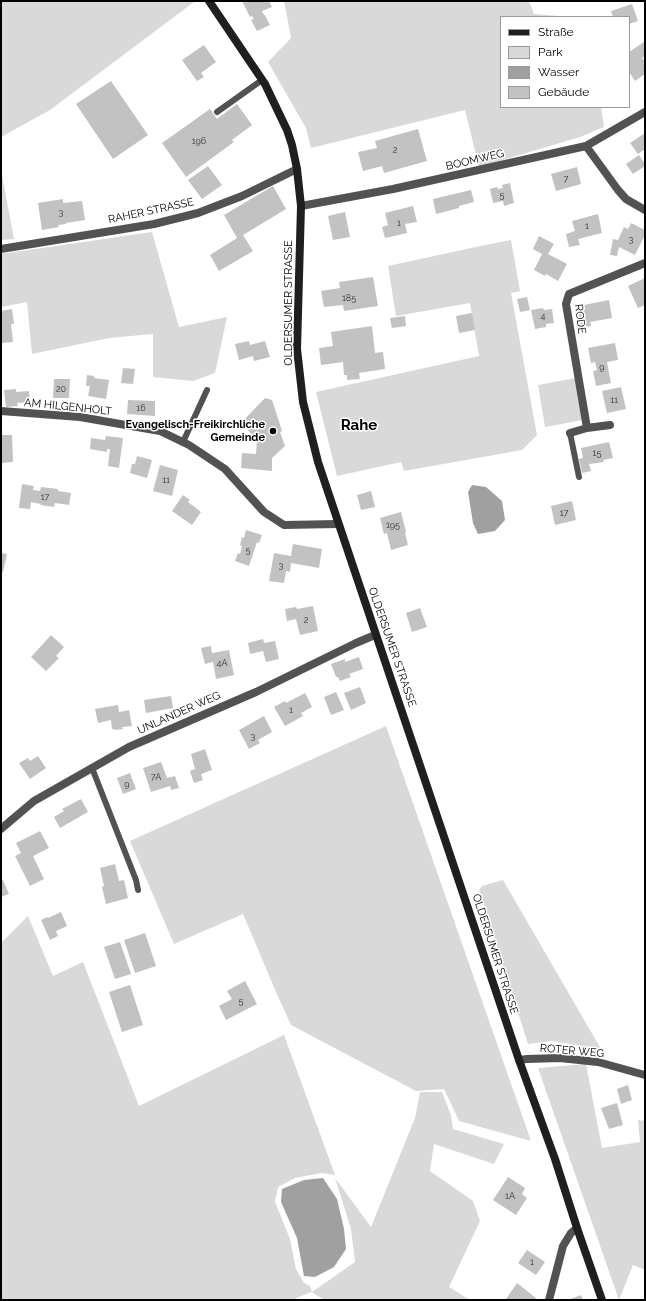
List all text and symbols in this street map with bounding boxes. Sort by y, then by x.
legend [500,16,630,108]
text: Straße [538,25,574,39]
text: Park [538,45,563,59]
text: Wasser [538,65,579,79]
text: Gebäude [538,85,589,99]
house number: 196 [192,136,206,146]
house number: 2 [393,145,397,155]
street label: BOOMWEG [445,147,505,173]
house number: 7 [564,174,568,184]
house number: 5 [500,190,504,200]
street label: RAHER STRASSE [107,195,195,227]
house number: 3 [59,207,63,217]
house number: 1 [397,218,401,228]
house number: 1 [585,221,589,231]
house number: 3 [629,234,633,244]
street label: OLDERSUMER STRASSE [282,240,296,366]
house number: 185 [342,293,356,303]
street label: RODE [572,303,588,335]
house number: 4 [541,311,545,321]
house number: 9 [599,362,605,372]
house number: 20 [56,384,66,394]
house number: 11 [610,395,618,405]
street label: AM HILGENHOLT [23,396,113,418]
house number: 16 [136,403,146,413]
district label: Rahe [341,416,377,434]
place label: Evangelisch-Freikirchliche Gemeinde [126,418,265,444]
marker: Evangelisch-Freikirchliche Gemeinde [268,426,278,436]
house number: 15 [593,448,601,458]
house number: 11 [162,475,170,485]
house number: 17 [41,492,49,502]
house number: 17 [560,508,568,518]
house number: 195 [386,520,400,530]
house number: 5 [246,545,250,555]
house number: 3 [279,560,283,570]
street label: OLDERSUMER STRASSE [365,585,419,709]
house number: 2 [304,615,308,625]
house number: 4A [217,658,227,668]
street label: UNLANDER WEG [135,689,223,737]
house number: 1 [289,705,293,715]
house number: 3 [251,731,255,741]
house number: 7A [151,772,161,782]
house number: 9 [124,779,130,789]
street label: OLDERSUMER STRASSE [469,892,521,1016]
house number: 5 [239,996,243,1006]
street label: ROTER WEG [539,1042,605,1060]
house number: 1A [505,1191,515,1201]
house number: 1 [530,1257,534,1267]

